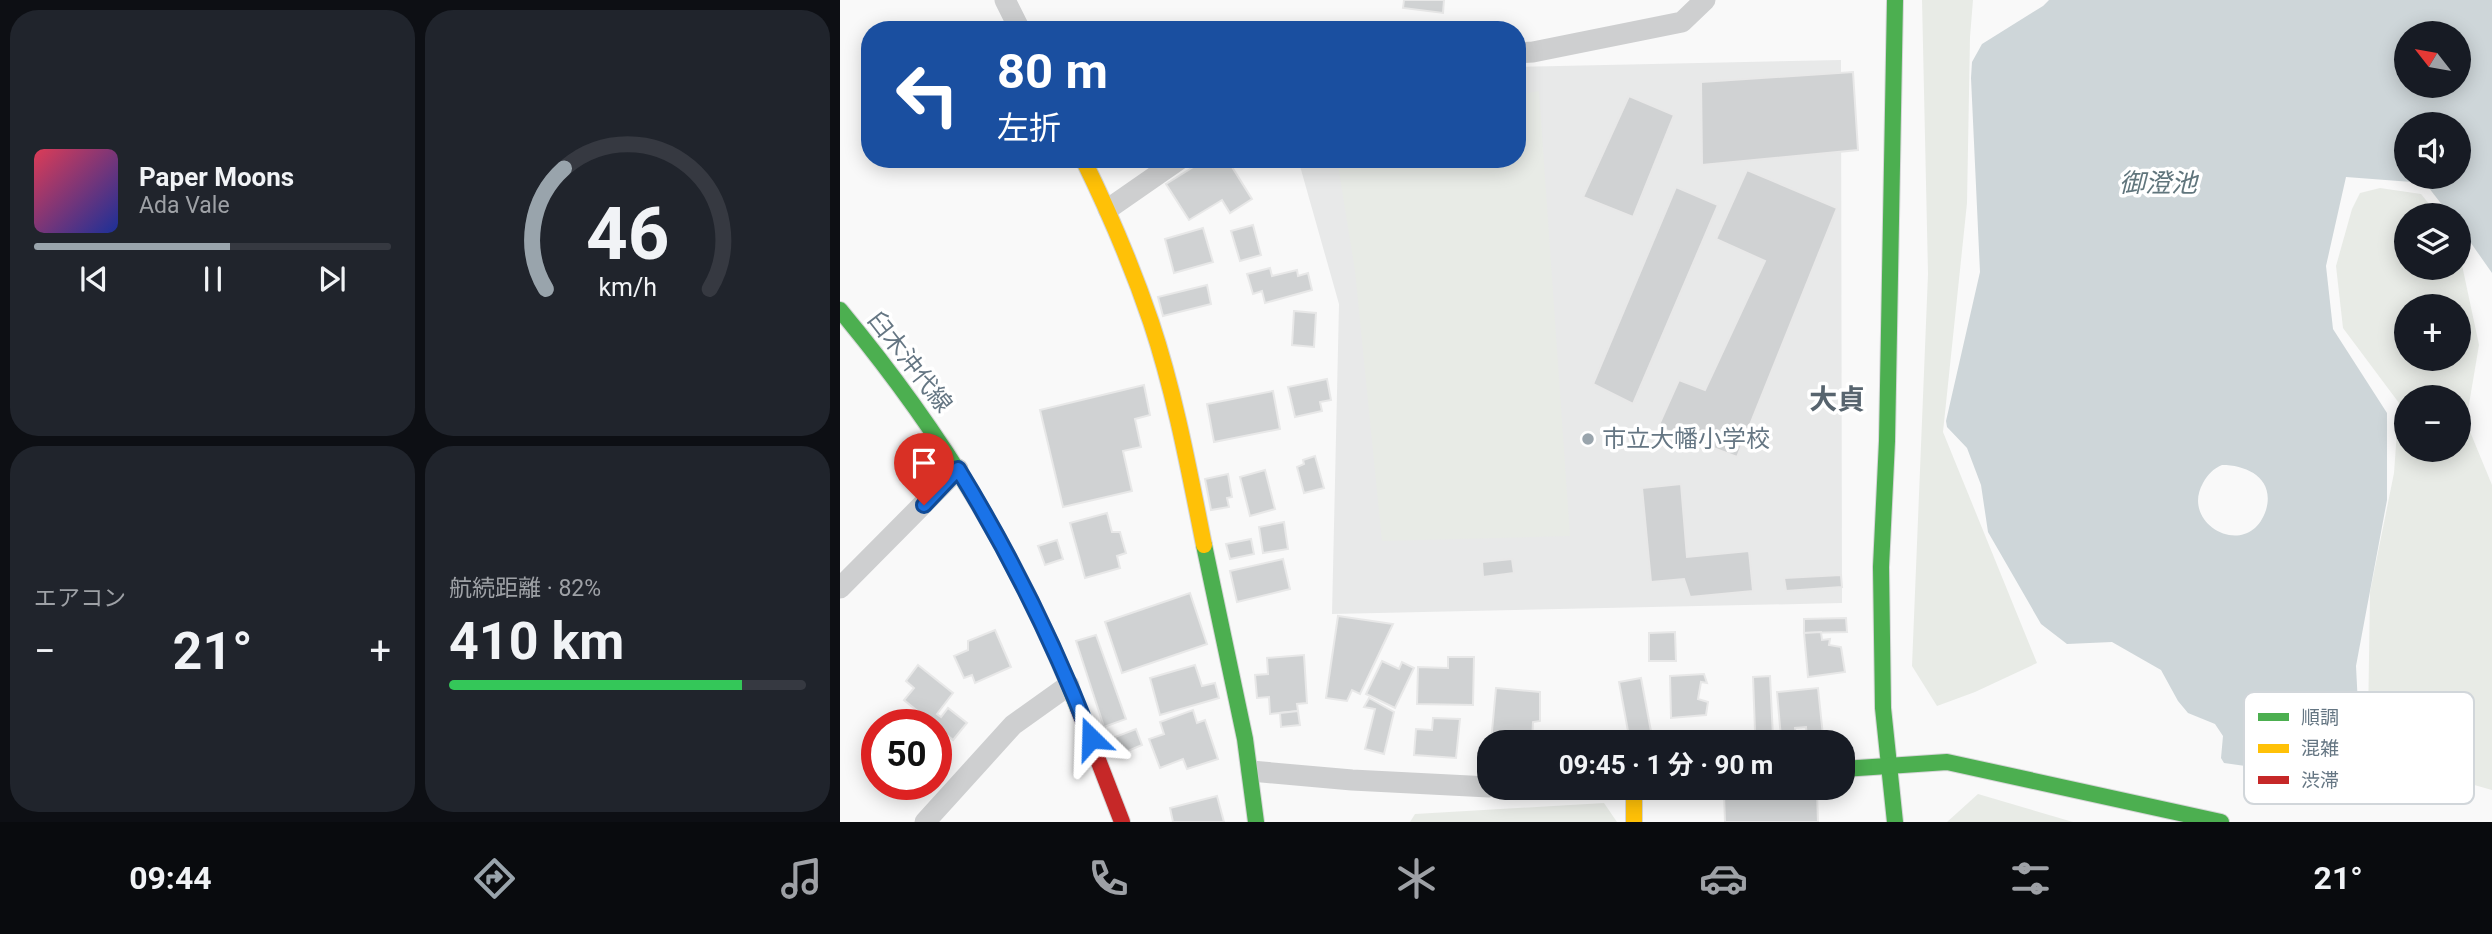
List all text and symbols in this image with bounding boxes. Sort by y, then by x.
north arrow [2394,21,2471,98]
map controls [2394,21,2471,462]
text: 80 m [997,43,1108,100]
icon: left [882,49,973,140]
text: 左折 [997,109,1061,147]
button: sound [2394,112,2471,189]
text: Paper Moons [139,162,294,192]
water label: 御澄池 [2119,168,2200,198]
text: Ada Vale [139,192,230,219]
text: 46 [586,192,669,278]
button: layers [2394,203,2471,280]
icon: previous [75,260,113,298]
icon: pause [194,260,232,298]
icon: next [313,260,351,298]
text: km/h [598,273,657,302]
button: + [2394,294,2471,371]
street label: 臼木沖代線 [862,306,958,418]
district label: 大貞 [1809,383,1865,416]
button: − [2394,385,2471,462]
place label: 市立大幡小学校 [1602,425,1770,453]
marker: 市立大幡小学校 [1580,431,1596,447]
pin [894,433,954,505]
icon: arrive [905,444,943,482]
text: 航続距離 · 82% [449,575,601,602]
text: エアコン [34,585,126,612]
text: 410 km [449,611,624,672]
text: 21° [173,621,253,682]
text: − [34,629,56,673]
text: + [369,629,391,673]
legend [2244,692,2474,804]
position arrow [1054,701,1128,775]
text: 順調 [2301,706,2339,729]
speed limit sign: 50 [861,709,952,800]
text: 混雑 [2301,737,2339,760]
text: 09:45 · 1 分 · 90 m [1559,750,1773,780]
text: 渋滞 [2301,769,2339,792]
icon: directions [470,854,519,903]
icon: music [777,854,826,903]
icon: phone [1084,854,1133,903]
icon: climate [1392,854,1441,903]
icon: car [1699,854,1748,903]
icon: filters [2006,854,2055,903]
text: 09:44 [129,859,212,897]
text: 21° [2314,859,2363,897]

